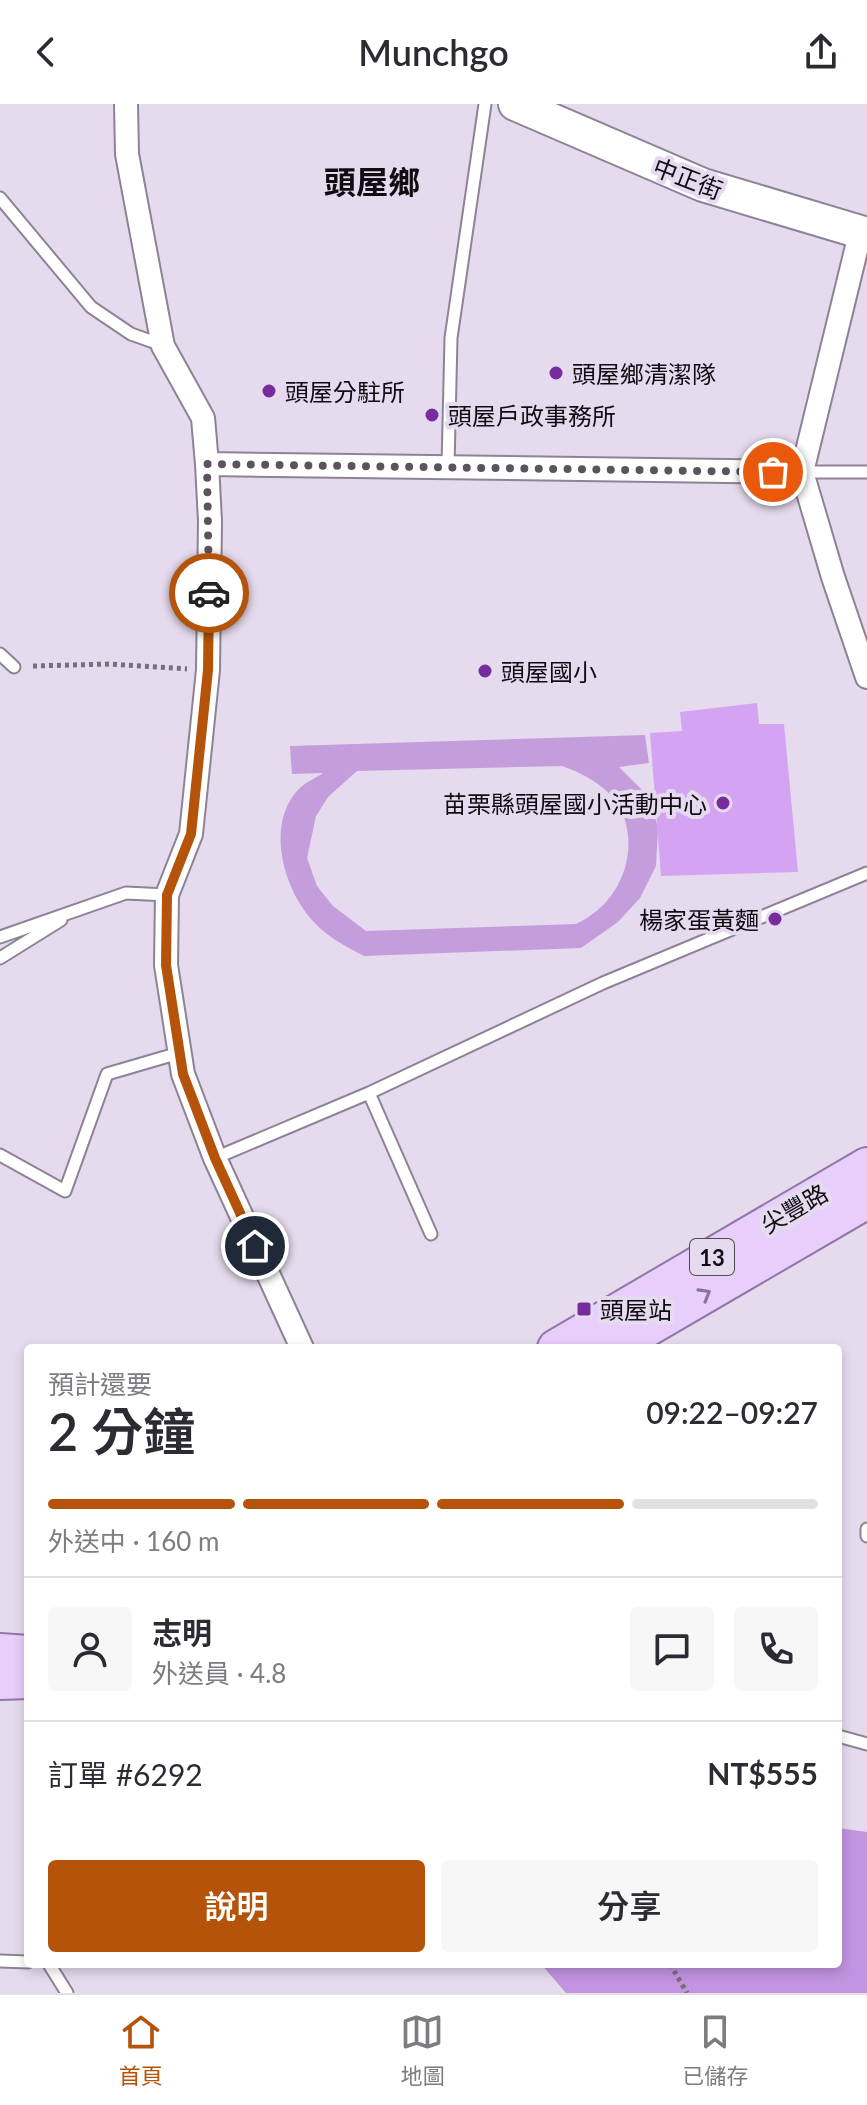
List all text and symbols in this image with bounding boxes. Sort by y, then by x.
icon: back [24,30,68,74]
text: Munchgo [358,30,509,74]
icon: share [799,30,843,74]
street label: 中正街 [649,152,727,204]
district label: 頭屋鄉 [324,162,420,201]
place label: 頭屋鄉清潔隊 [572,359,716,388]
marker: 頭屋鄉清潔隊 [547,364,565,382]
place label: 頭屋分駐所 [285,377,405,406]
marker: 頭屋分駐所 [260,382,278,400]
place label: 頭屋戶政事務所 [448,401,616,430]
marker: 頭屋戶政事務所 [423,406,441,424]
pin [739,438,807,506]
icon: bag [751,450,795,494]
courier [169,553,249,633]
icon: car [187,571,231,615]
place label: 頭屋國小 [501,657,597,686]
marker: 頭屋國小 [476,662,494,680]
place label: 苗栗縣頭屋國小活動中心 [443,789,707,818]
marker: 苗栗縣頭屋國小活動中心 [714,794,732,812]
place label: 楊家蛋黃麵 [639,905,759,934]
marker: 楊家蛋黃麵 [766,910,784,928]
street label: 尖豐路 [756,1177,832,1239]
pin [221,1212,289,1280]
icon: home [233,1224,277,1268]
road number: 13 [690,1239,734,1275]
one-way arrow [696,1288,711,1304]
place label: 頭屋站 [600,1295,672,1324]
marker: 頭屋站 [575,1300,593,1318]
text: 預計還要 [48,1368,152,1400]
text: 09:22–09:27 [646,1394,818,1430]
text: 2 分鐘 [48,1400,195,1462]
text: 外送中 · 160 m [48,1525,219,1557]
button: person [48,1607,132,1691]
button: chat [630,1607,714,1691]
button: phone [734,1607,818,1691]
text: 志明 [152,1614,212,1650]
text: 外送員 · 4.8 [152,1657,286,1689]
text: NT$555 [707,1755,818,1791]
text: 訂單 #6292 [48,1756,203,1792]
button: 說明 [48,1860,425,1952]
button: 分享 [441,1860,818,1952]
tab: 首頁 [119,2010,163,2090]
tab: 地圖 [400,2010,444,2090]
tab: 已儲存 [682,2010,748,2090]

